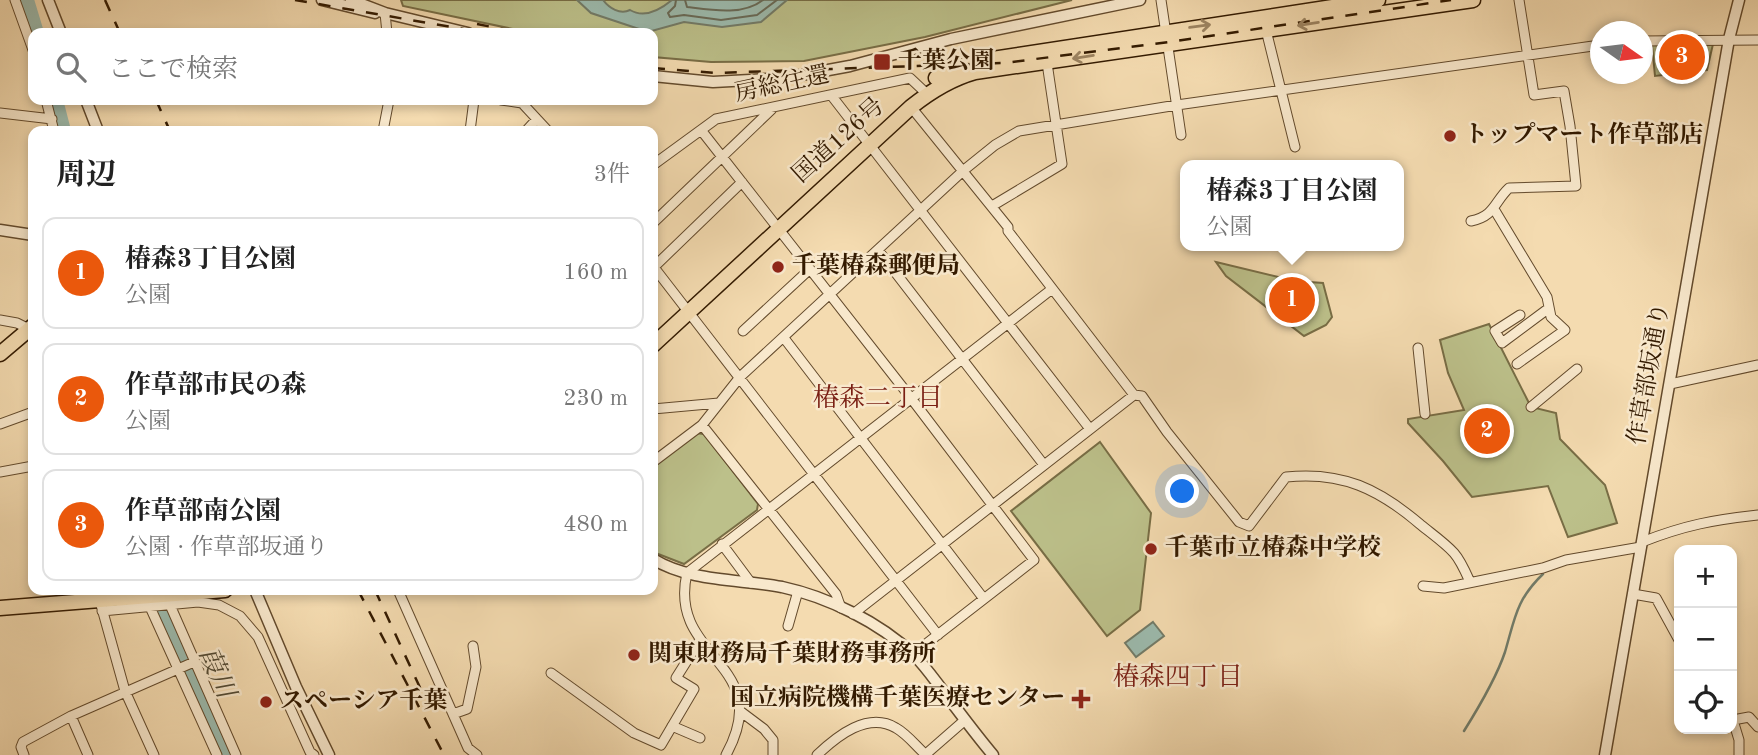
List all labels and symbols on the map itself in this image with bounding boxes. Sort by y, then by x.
one-way arrow [1297,18,1320,31]
one-way arrow [1188,20,1211,33]
north arrow [1590,21,1653,84]
pin: 3 [1659,31,1705,83]
place label: 千葉公園 [898,47,994,74]
one-way arrow [1072,51,1095,64]
marker: 千葉公園 [872,52,892,72]
street label: 房総往還 [732,60,831,107]
street label: 国道126号 [787,92,889,188]
place label: トップマート作草部店 [1464,121,1703,148]
marker: トップマート作草部店 [1442,128,1458,144]
place label: 千葉椿森郵便局 [792,252,960,279]
marker: 千葉椿森郵便局 [770,259,786,275]
pin: 1 [1269,274,1315,326]
street label: 作草部坂通り [1623,300,1674,447]
district label: 椿森二丁目 [813,384,943,412]
pin: 2 [1464,405,1510,457]
your location [1165,474,1199,508]
place label: 千葉市立椿森中学校 [1165,534,1381,561]
marker: 千葉市立椿森中学校 [1143,541,1159,557]
place label: 関東財務局千葉財務事務所 [648,640,936,667]
water label: 葭川 [194,643,241,705]
marker: 関東財務局千葉財務事務所 [626,647,642,663]
district label: 椿森四丁目 [1113,663,1243,691]
place label: 国立病院機構千葉医療センター [730,684,1065,711]
place label: スペーシア千葉 [280,687,448,714]
marker: 国立病院機構千葉医療センター [1071,689,1091,709]
marker: スペーシア千葉 [258,694,274,710]

